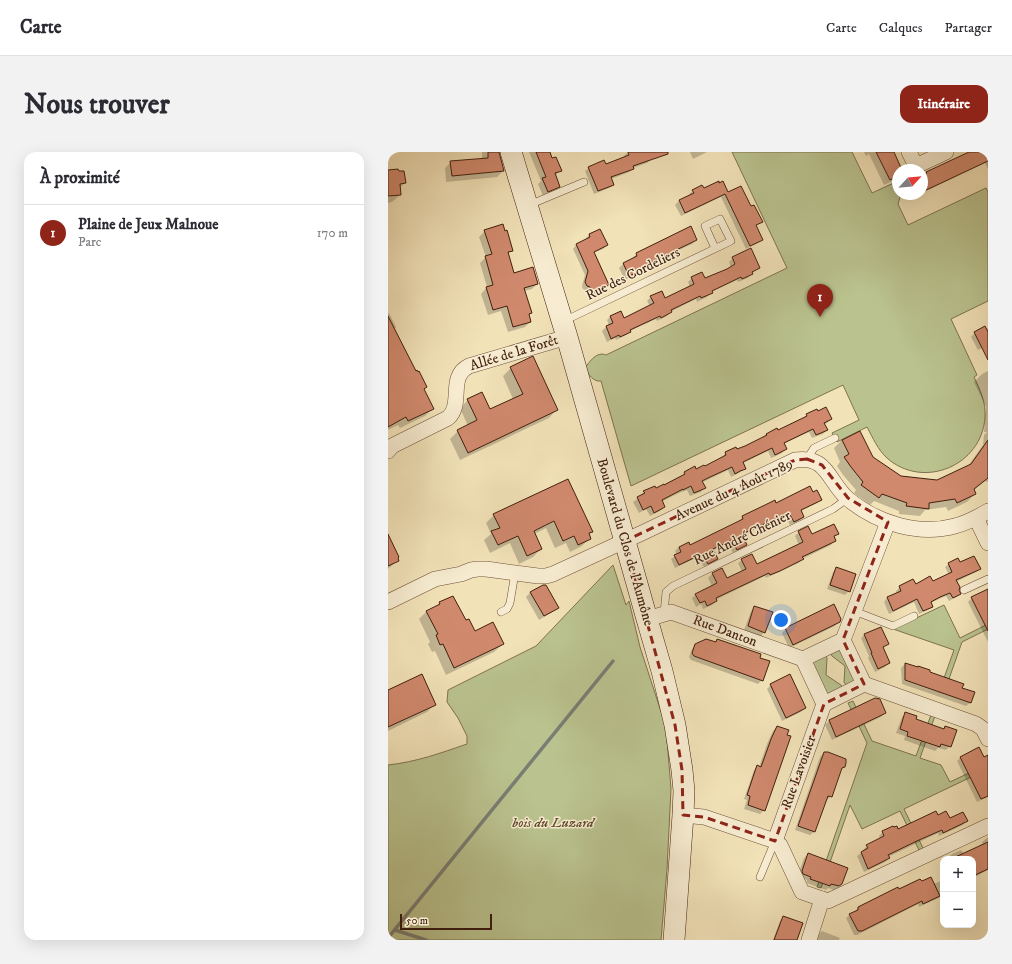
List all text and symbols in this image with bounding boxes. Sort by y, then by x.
text: Carte [20,16,62,39]
text: Carte [826,19,857,37]
text: Calques [879,19,922,37]
text: Partager [944,19,992,37]
button: Itinéraire [900,85,988,123]
text: Nous trouver [24,87,170,122]
north arrow [892,164,928,200]
text: À proximité [40,167,120,189]
text: Plaine de Jeux Malnoue [78,215,218,234]
text: 1 [51,225,55,241]
text: 170 m [317,225,348,241]
text: Parc [78,234,101,250]
street label: Rue des Cordeliers [583,243,683,305]
pin: 1 [807,284,833,317]
street label: Allée de la Forêt [468,331,561,375]
street label: Avenue du 4 Août 1789 [672,455,796,525]
street label: Boulevard du Clos de l'Aumône [592,456,658,628]
street label: Rue André Chénier [690,506,794,569]
your location [771,610,791,630]
street label: Rue Danton [690,611,760,651]
street label: Rue Lavoisier [777,732,821,811]
park label: bois du Luzard [512,814,596,832]
map controls [940,856,976,928]
button: + [940,856,976,892]
button: − [940,892,976,928]
scale bar [400,912,492,931]
text: 50 m [406,914,428,928]

